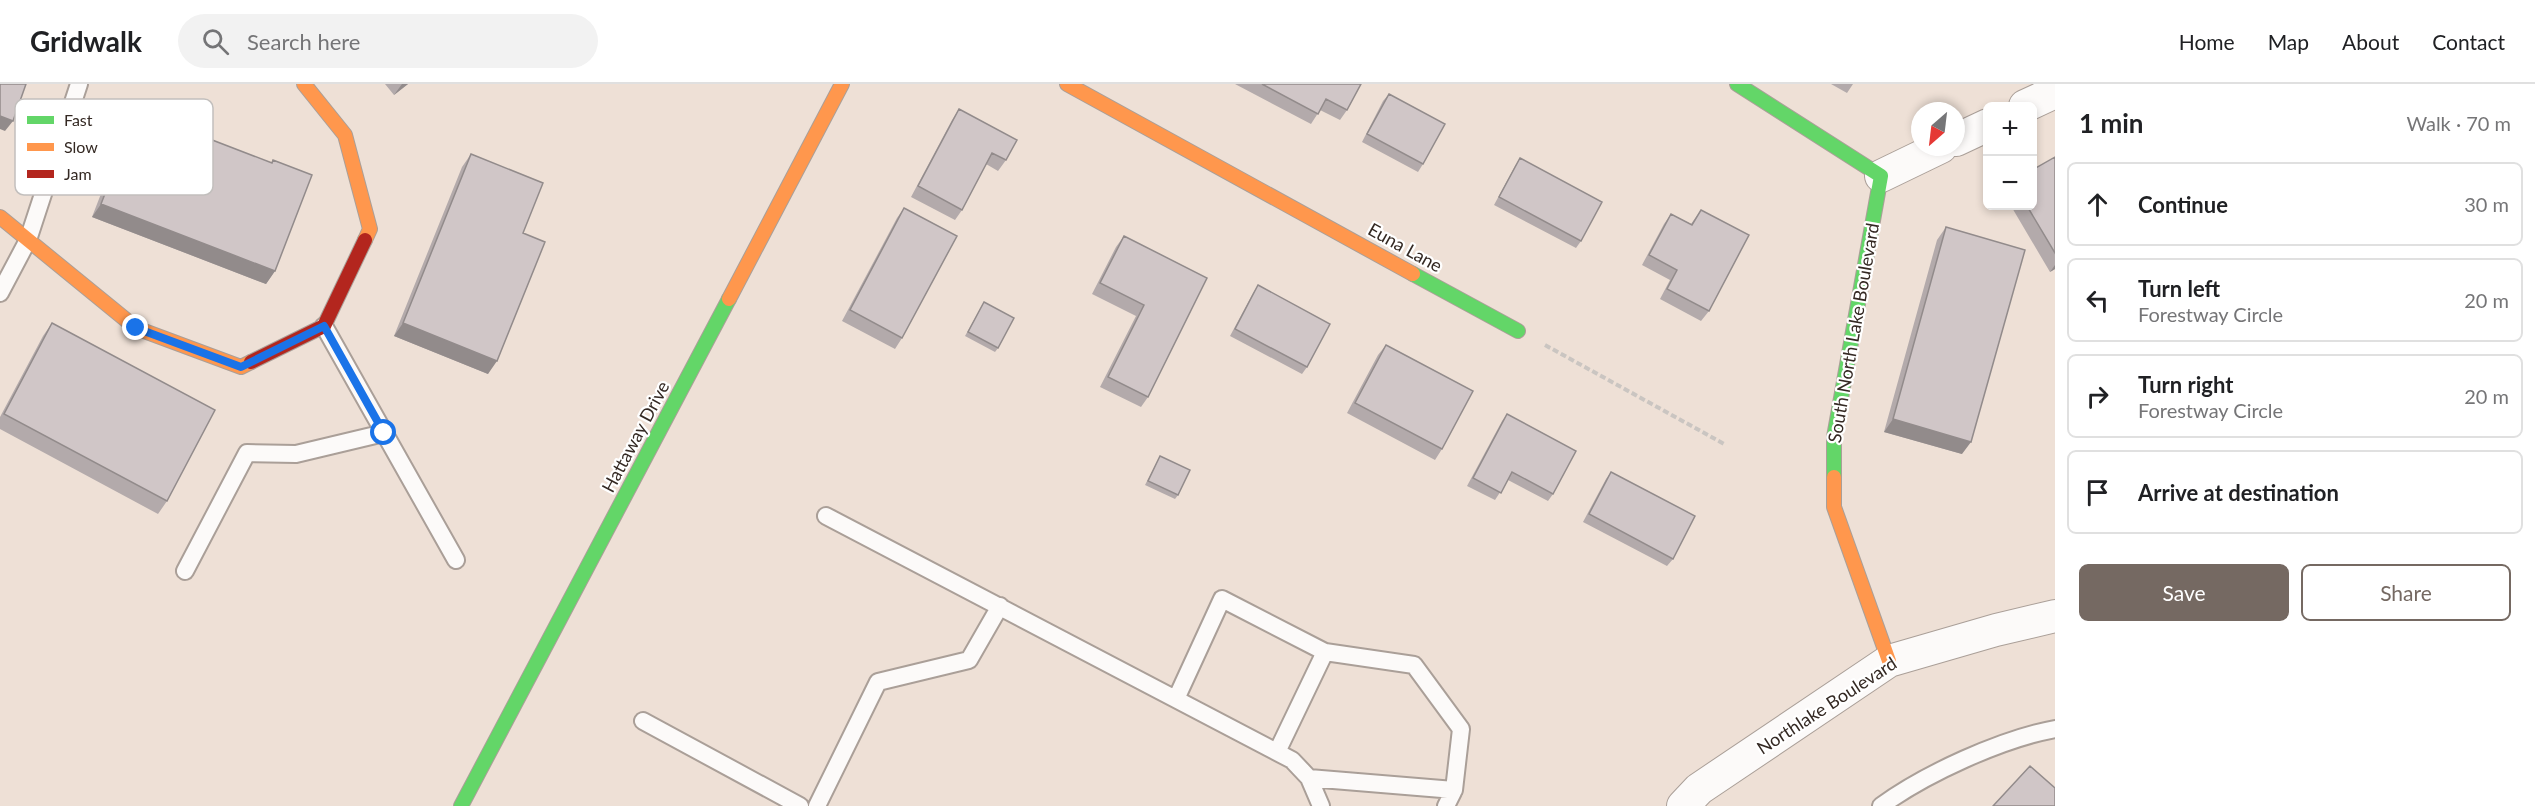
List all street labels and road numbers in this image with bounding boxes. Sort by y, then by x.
street label: Euna Lane [1365,218,1446,276]
street label: South North Lake Boulevard [1823,221,1883,445]
street label: Hattaway Drive [597,377,674,496]
street label: Northlake Boulevard [1752,652,1900,759]

